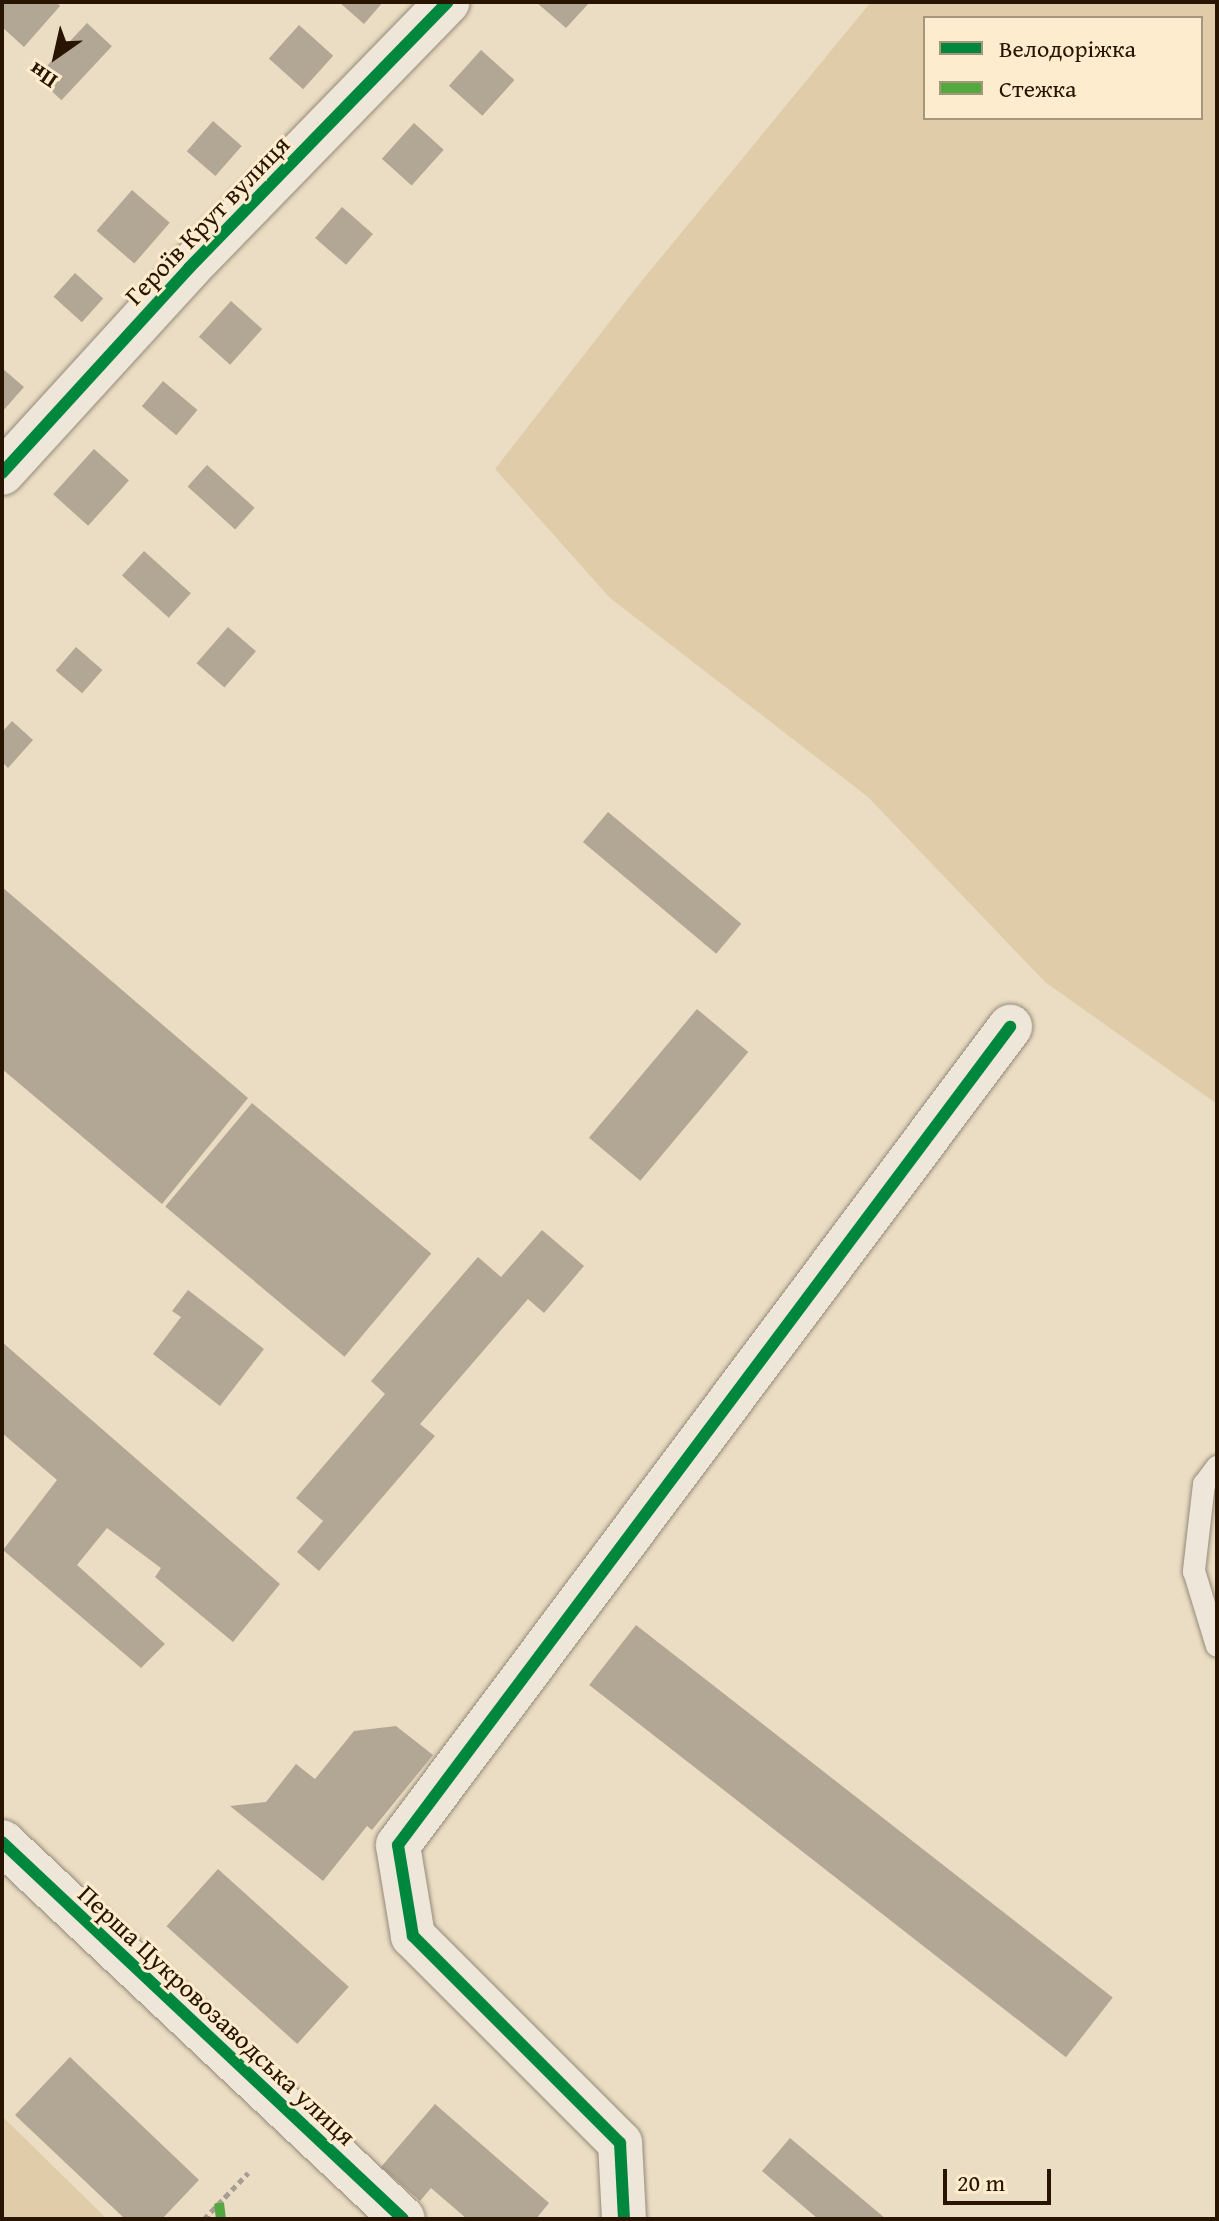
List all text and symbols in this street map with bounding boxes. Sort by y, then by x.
north arrow [16,16,96,96]
legend [923,16,1203,120]
text: Велодоріжка [999,31,1136,66]
text: Пн [22,55,63,97]
text: Стежка [999,71,1076,106]
street label: Героїв Крут вулиця [118,129,296,311]
street label: Перша Цукровозаводська улиця [72,1878,362,2152]
scale bar [947,2153,1055,2203]
text: 20 m [957,2165,1005,2200]

